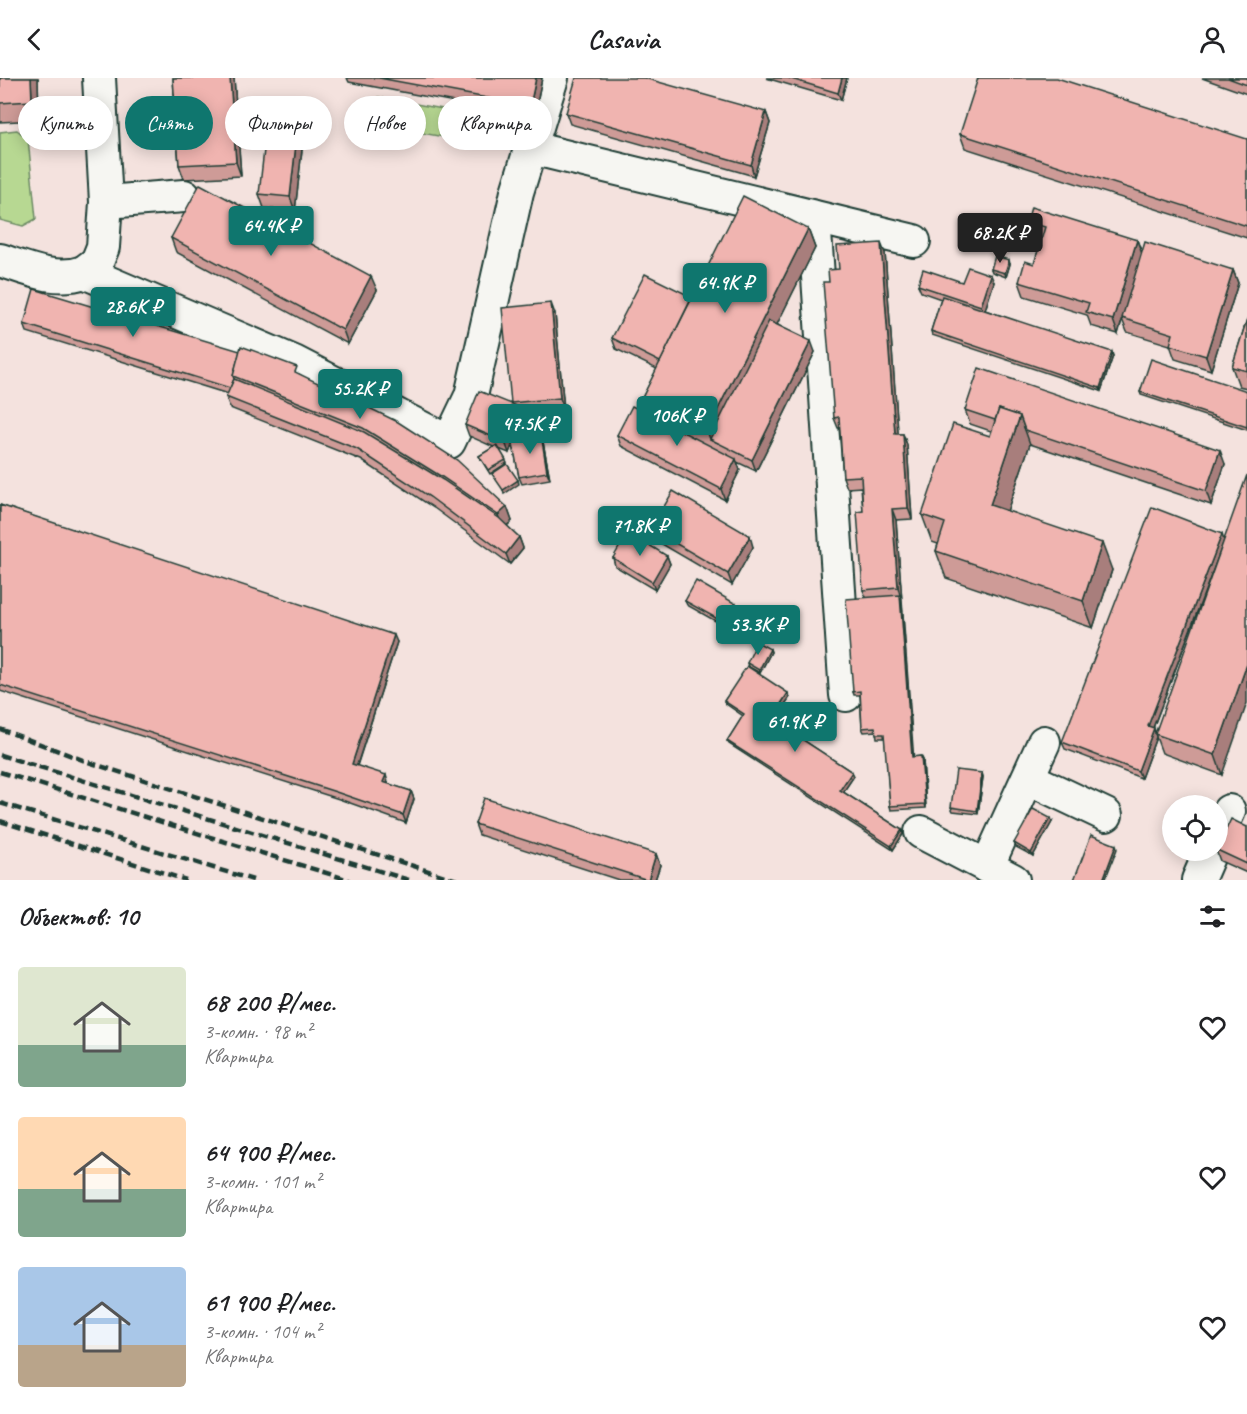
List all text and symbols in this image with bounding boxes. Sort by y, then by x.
text: Casavia [588,22,659,56]
icon: back [18,23,51,56]
icon: person [1196,23,1229,56]
chip: Купить [18,96,113,150]
chip: Снять [125,96,213,150]
chip: Фильтры [225,96,332,150]
chip: Новое [344,96,426,150]
chip: Квартира [438,96,552,150]
pin: 64.4K ₽ [216,206,326,257]
text: 64.4K ₽ [243,213,299,238]
pin: 68.2K ₽ [945,213,1055,264]
text: 68.2K ₽ [972,220,1028,245]
pin: 64.9K ₽ [670,263,780,314]
text: 64.9K ₽ [697,270,753,295]
pin: 28.6K ₽ [78,287,188,338]
text: 28.6K ₽ [105,294,161,319]
pin: 55.2K ₽ [305,369,415,420]
text: 55.2K ₽ [332,376,388,401]
pin: 106K ₽ [628,396,726,447]
text: 106K ₽ [651,403,703,428]
pin: 47.5K ₽ [475,404,585,455]
text: 47.5K ₽ [502,411,558,436]
pin: 71.8K ₽ [585,506,695,557]
text: 71.8K ₽ [612,513,668,538]
pin: 53.3K ₽ [703,605,813,656]
text: 53.3K ₽ [730,612,786,637]
pin: 61.9K ₽ [740,702,850,753]
text: 61.9K ₽ [767,709,823,734]
map controls [1162,795,1228,861]
button: locate [1162,795,1228,861]
text: Объектов: 10 [18,900,138,933]
icon: filters [1196,900,1229,933]
text: 68 200 ₽/мес. [204,986,335,1019]
icon: home [66,991,138,1063]
icon: heart [1196,1011,1229,1044]
text: 3-комн. · 98 m² [204,1019,312,1044]
text: Квартира [204,1044,272,1069]
text: 64 900 ₽/мес. [204,1136,335,1169]
icon: home [66,1141,138,1213]
icon: heart [1196,1161,1229,1194]
text: 3-комн. · 101 m² [204,1169,321,1194]
text: Квартира [204,1194,272,1219]
text: 61 900 ₽/мес. [204,1286,335,1319]
icon: home [66,1291,138,1363]
icon: heart [1196,1311,1229,1344]
text: 3-комн. · 104 m² [204,1319,321,1344]
text: Квартира [204,1344,272,1369]

